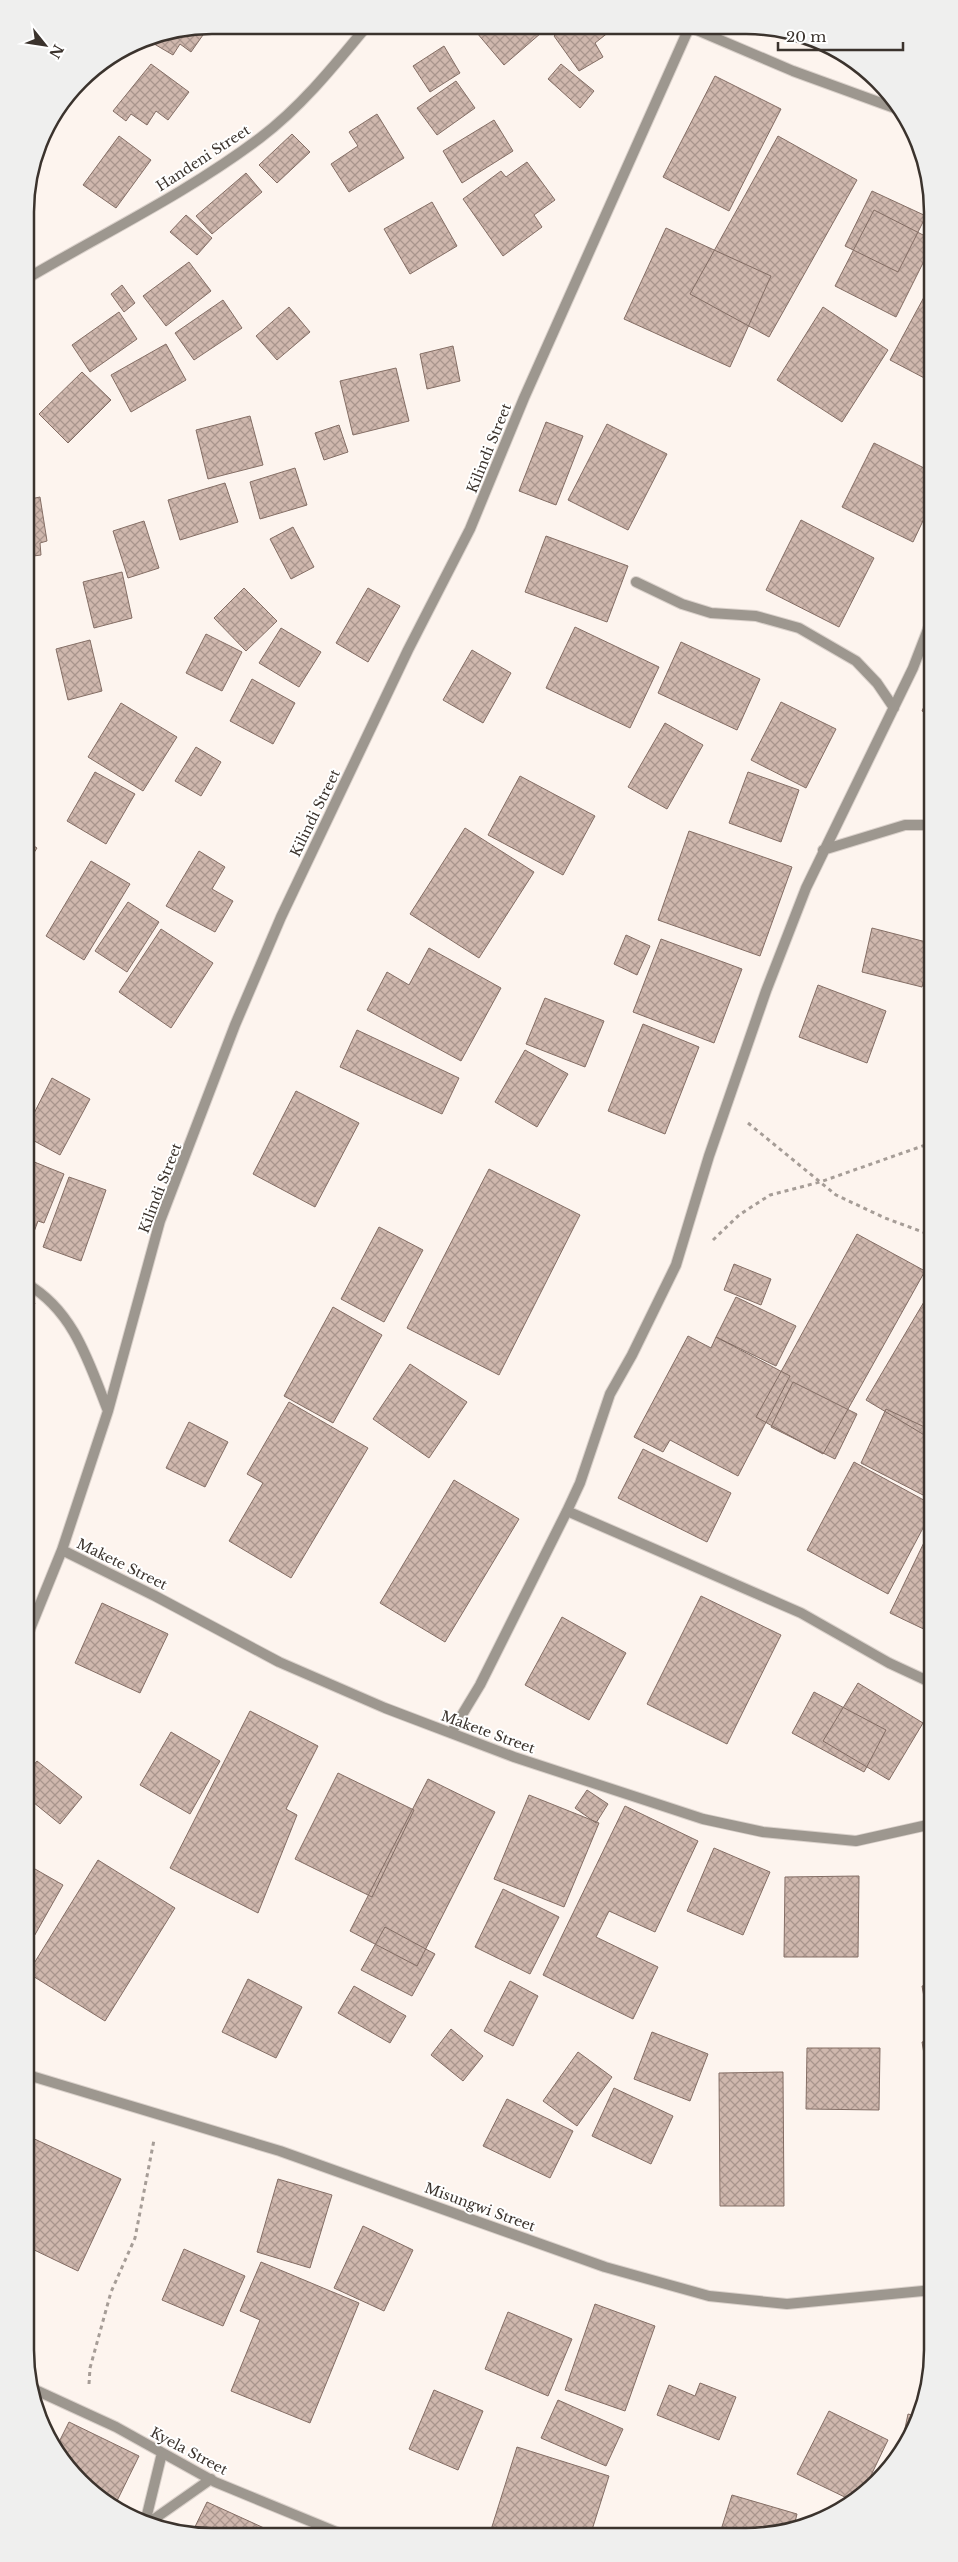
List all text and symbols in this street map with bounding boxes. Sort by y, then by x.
north arrow [20,20,70,70]
scale bar [778,20,903,52]
text: 20 m [786,27,826,46]
text: N [45,41,67,62]
street label: Handeni Street [153,121,254,195]
street label: Kilindi Street [463,400,515,495]
street label: Kilindi Street [286,766,344,860]
street label: Kilindi Street [135,1140,186,1236]
street label: Makete Street [74,1534,171,1594]
street label: Makete Street [439,1707,538,1758]
street label: Misungwi Street [422,2179,539,2236]
street label: Kyela Street [147,2423,231,2479]

